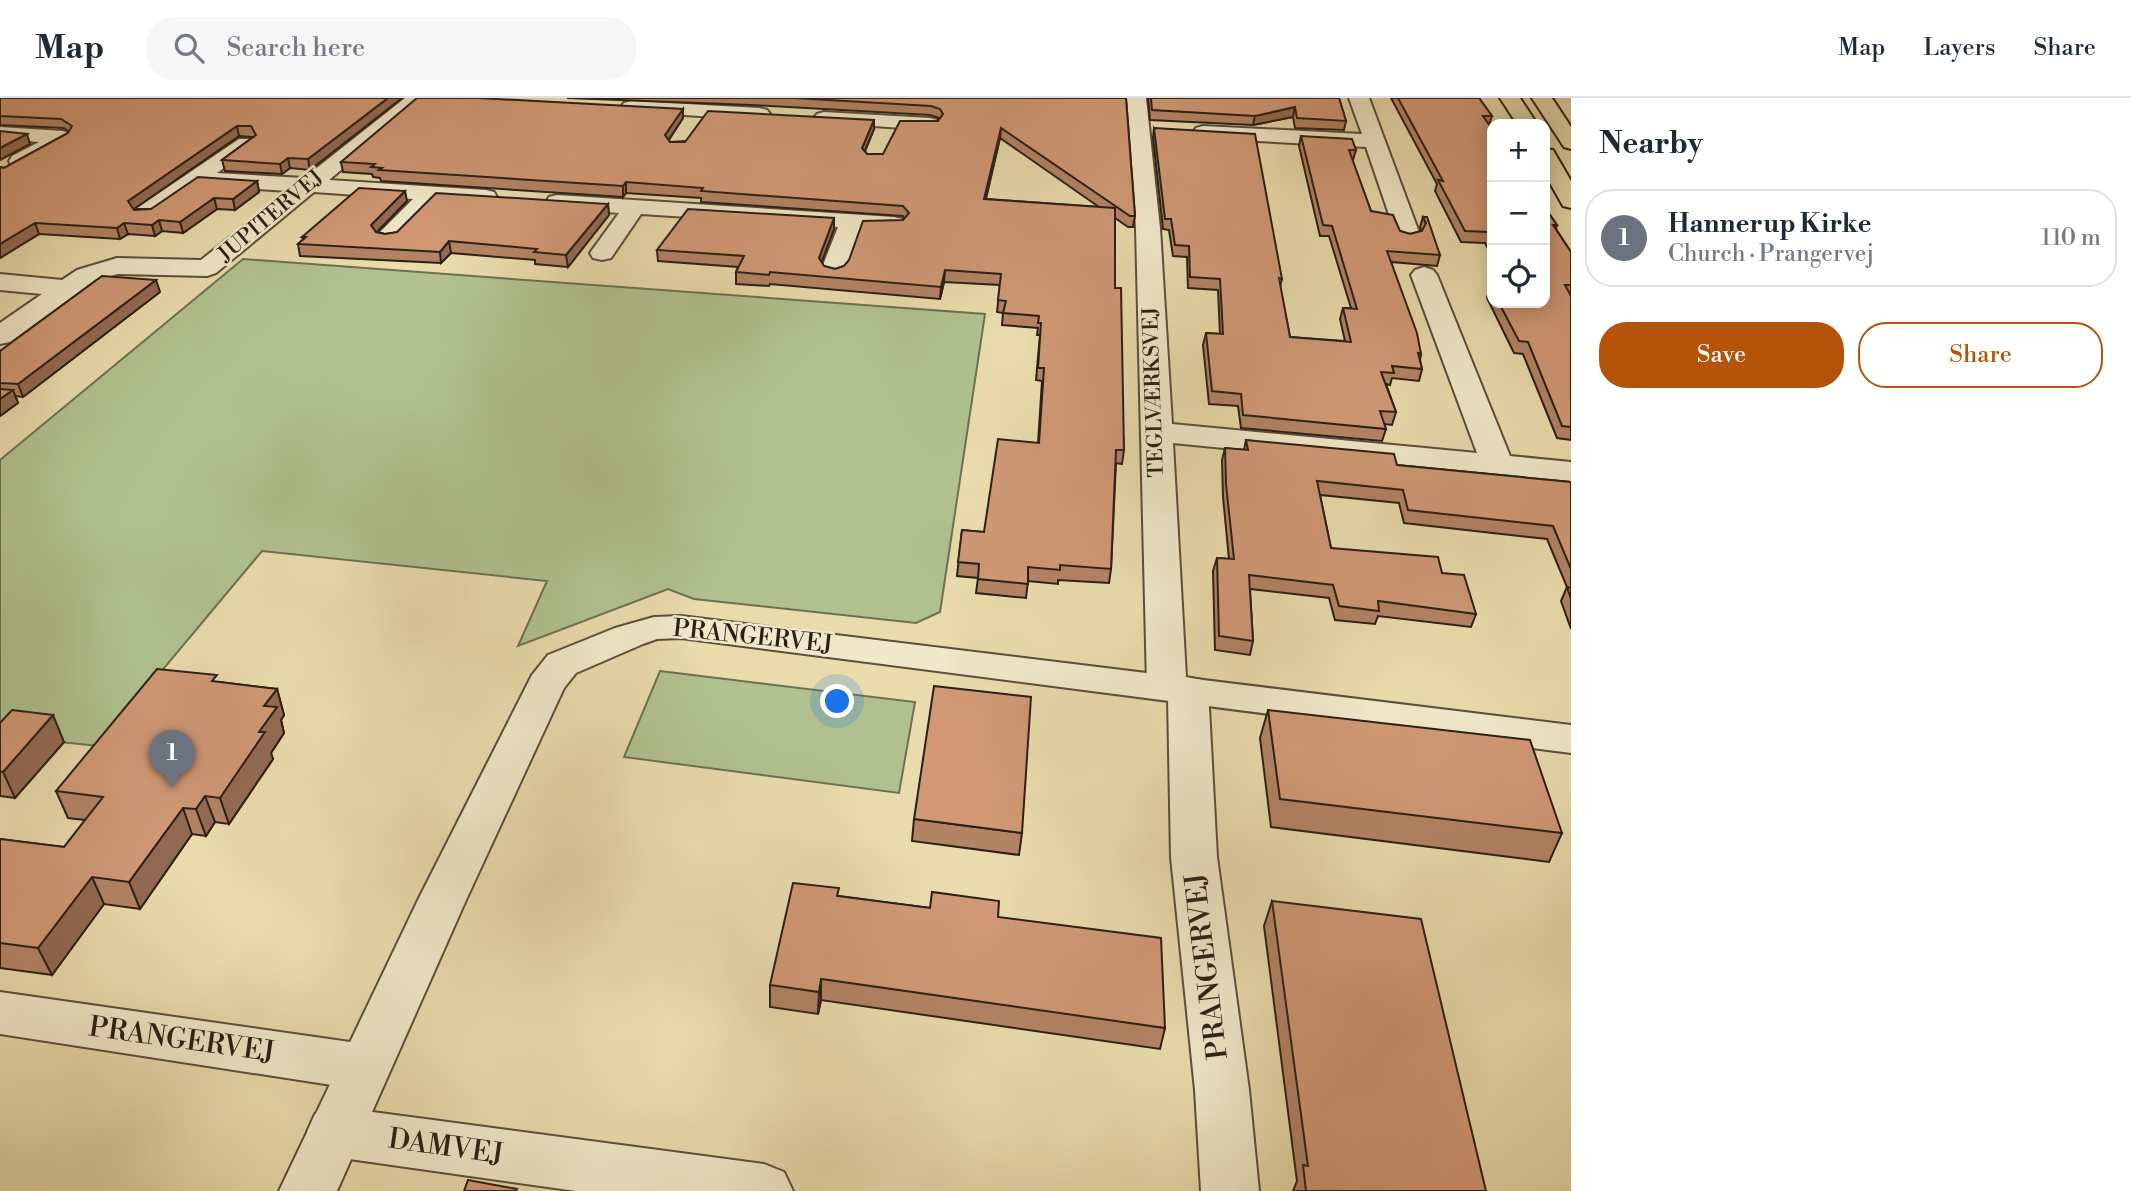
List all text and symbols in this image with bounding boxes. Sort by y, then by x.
search box [146,17,636,80]
text: Map [35,28,104,69]
icon: search [170,29,208,67]
text: Search here [226,32,365,64]
text: Map [1838,33,1885,63]
text: Layers [1923,33,1995,63]
text: Share [2033,33,2096,63]
map controls [1487,119,1550,308]
button: + [1487,119,1550,182]
text: Nearby [1599,125,1703,163]
street label: JUPITERVEJ [212,164,329,268]
button: − [1487,182,1550,245]
text: Hannerup Kirke [1668,208,1871,240]
text: 1 [1618,224,1630,252]
text: 110 m [2041,224,2101,252]
text: Church · Prangervej [1668,240,1874,268]
button: locate [1487,245,1550,308]
street label: TEGLVÆRKSVEJ [1138,306,1170,478]
button: Save [1599,322,1844,388]
button: Share [1858,322,2103,388]
street label: PRANGERVEJ [671,614,835,660]
your location [820,684,854,718]
pin: 1 [149,730,195,788]
street label: PRANGERVEJ [1178,871,1236,1061]
street label: PRANGERVEJ [87,1010,277,1070]
street label: DAMVEJ [386,1122,506,1172]

